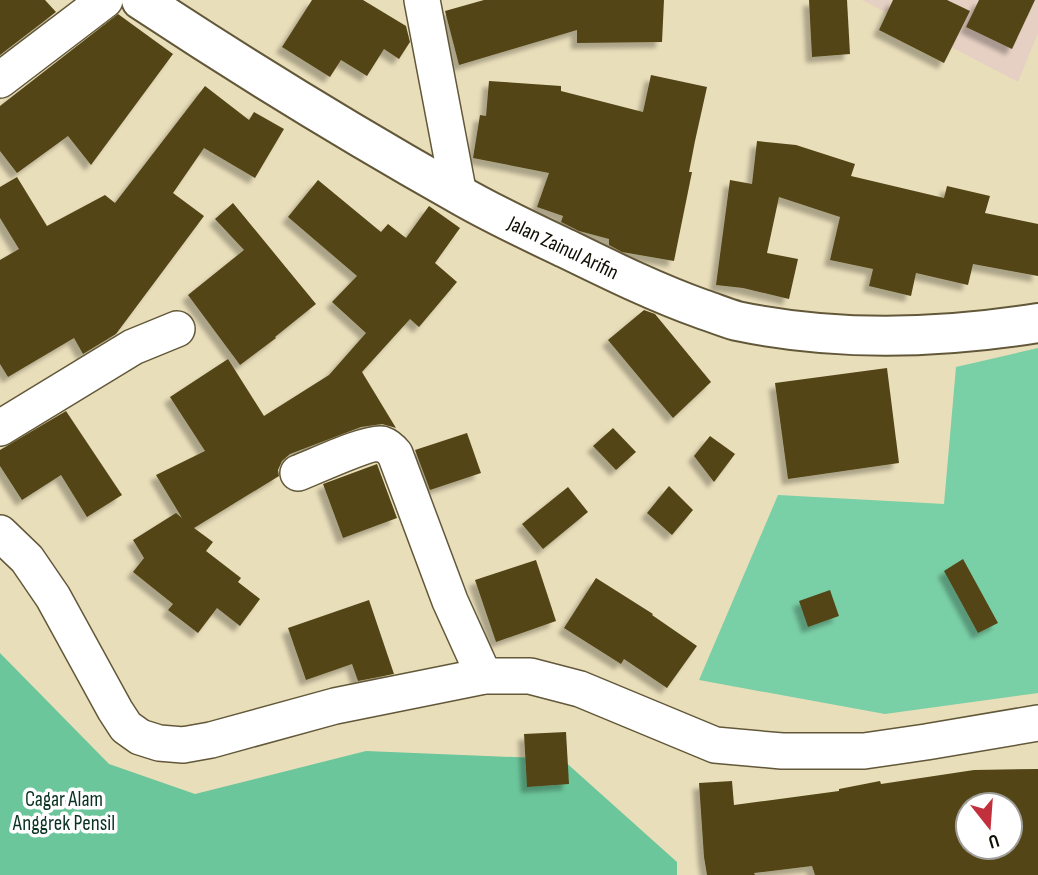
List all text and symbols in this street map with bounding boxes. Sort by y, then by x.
street label: Jalan Zainul Arifin [503,210,623,285]
park label: Cagar Alam Anggrek Pensil [12,787,115,836]
north arrow [954,791,1024,861]
text: U [985,828,1002,853]

